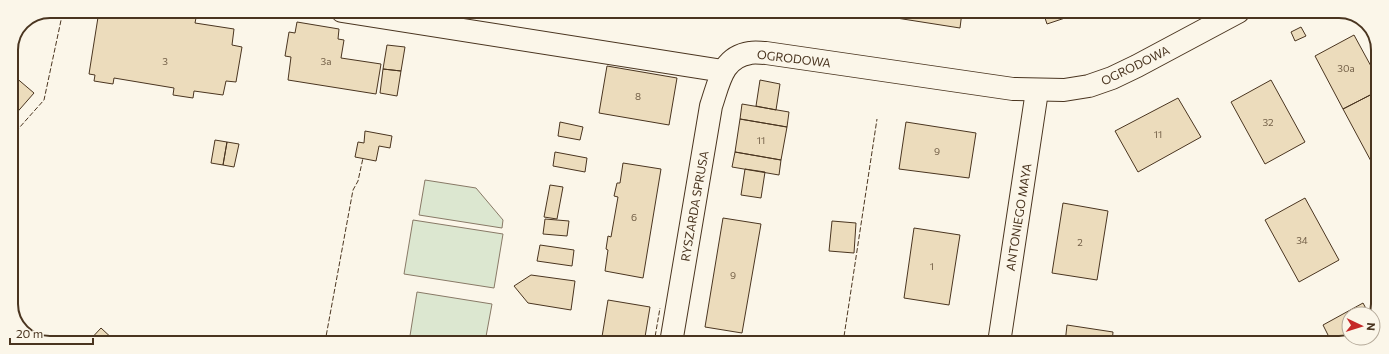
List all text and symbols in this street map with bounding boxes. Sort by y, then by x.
street label: OGRODOWA [1099,42,1171,88]
street label: OGRODOWA [756,47,832,69]
house number: 3 [162,55,168,67]
house number: 3a [321,55,331,67]
house number: 30a [1337,62,1355,74]
house number: 8 [635,90,641,102]
house number: 32 [1262,116,1274,128]
house number: 11 [1154,128,1162,140]
house number: 11 [757,134,765,146]
house number: 9 [934,145,940,157]
street label: RYSZARDA SPRUSA [677,150,711,262]
street label: ANTONIEGO MAYA [1003,162,1033,272]
house number: 6 [631,211,637,223]
house number: 34 [1296,234,1308,246]
house number: 2 [1077,236,1083,248]
house number: 1 [930,260,934,272]
house number: 9 [730,269,736,281]
north arrow [1341,306,1381,346]
scale bar [10,320,93,346]
text: N [1365,322,1378,331]
text: 20 m [16,326,43,340]

